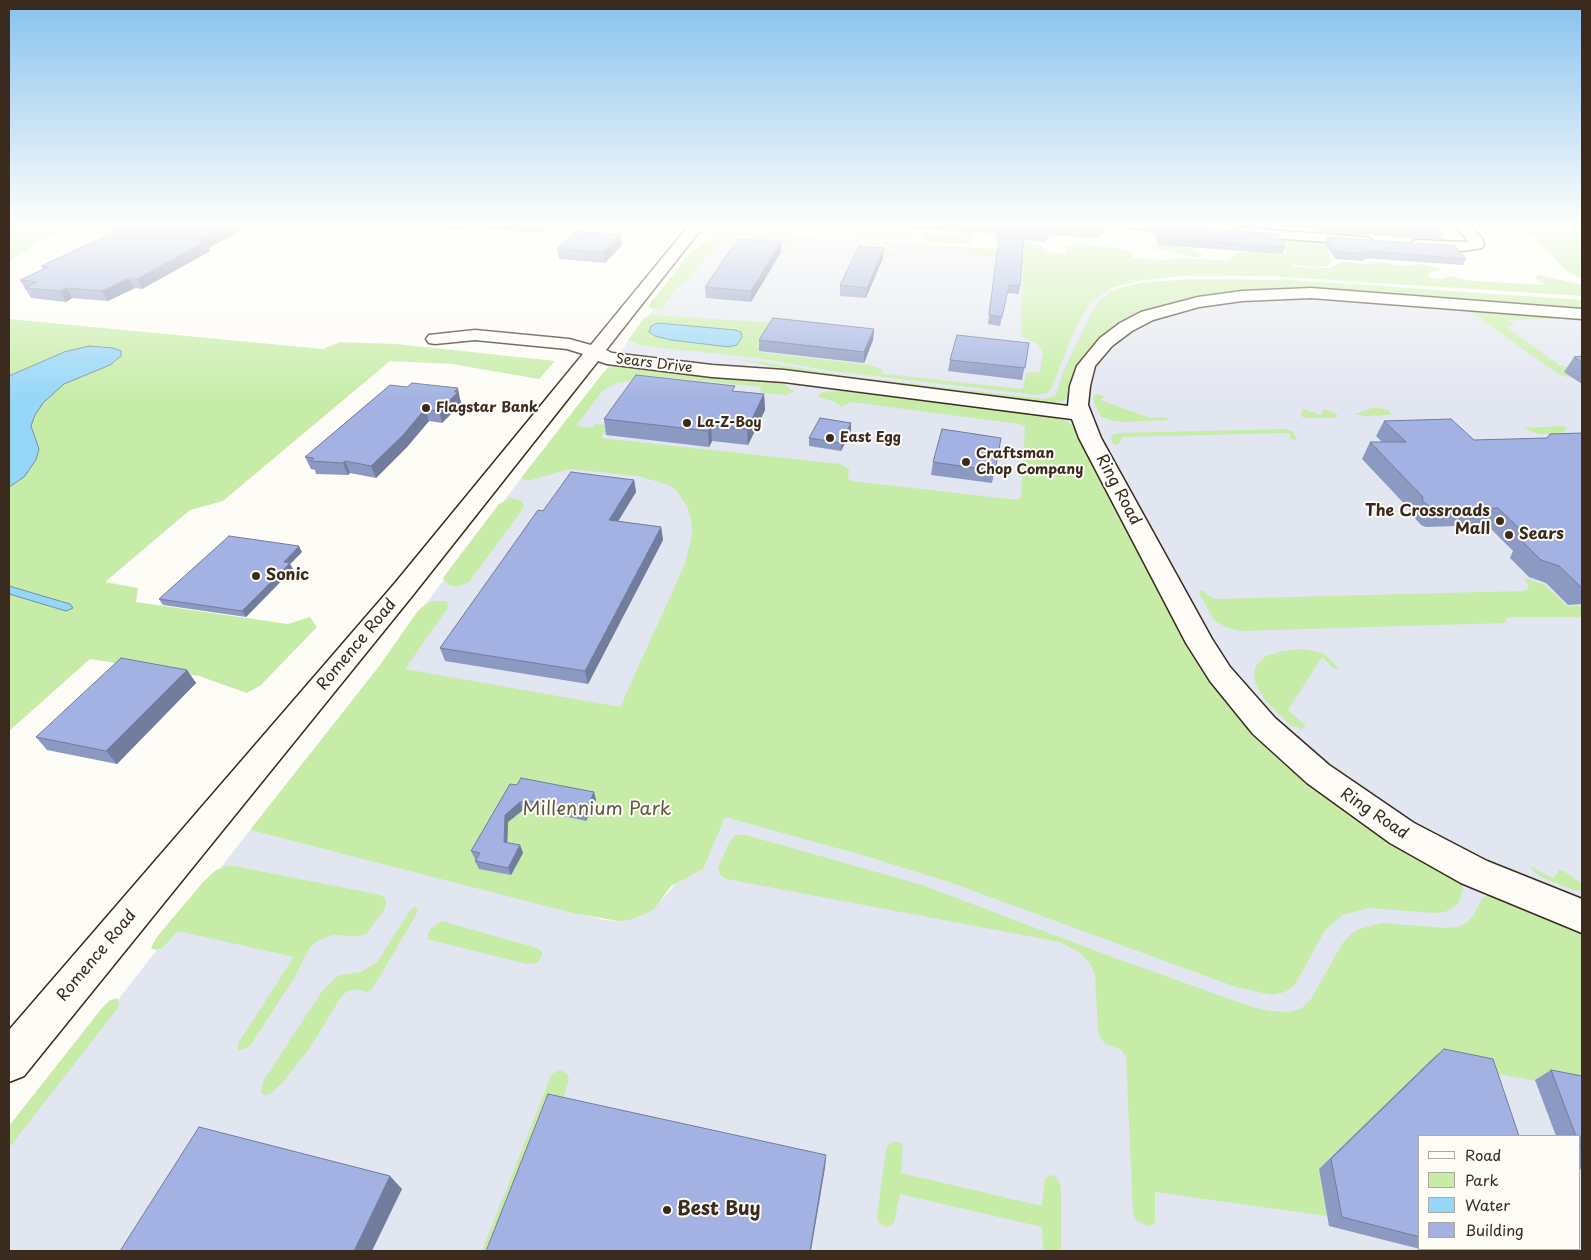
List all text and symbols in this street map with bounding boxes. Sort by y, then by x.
street label: Sears Drive [615,351,693,377]
place label: Flagstar Bank [436,400,538,416]
marker: Flagstar Bank [420,402,432,414]
place label: La-Z-Boy [697,415,761,431]
marker: La-Z-Boy [681,417,693,429]
place label: East Egg [840,430,901,446]
marker: East Egg [824,432,836,444]
place label: Craftsman Chop Company [976,446,1083,478]
street label: Ring Road [1091,451,1145,529]
marker: Craftsman Chop Company [960,456,972,468]
place label: The Crossroads Mall [1365,502,1490,540]
marker: The Crossroads Mall [1494,515,1506,527]
place label: Sears [1519,525,1564,545]
marker: Sears [1503,529,1515,541]
place label: Sonic [266,566,309,586]
marker: Sonic [250,570,262,582]
street label: Romence Road [313,595,401,695]
street label: Ring Road [1336,784,1412,844]
park label: Millennium Park [523,799,671,821]
street label: Romence Road [53,906,141,1006]
legend [1418,1135,1581,1250]
text: Road [1465,1143,1501,1166]
text: Park [1465,1168,1499,1191]
text: Water [1465,1193,1510,1216]
place label: Best Buy [677,1199,760,1221]
marker: Best Buy [661,1204,673,1216]
text: Building [1465,1218,1524,1241]

